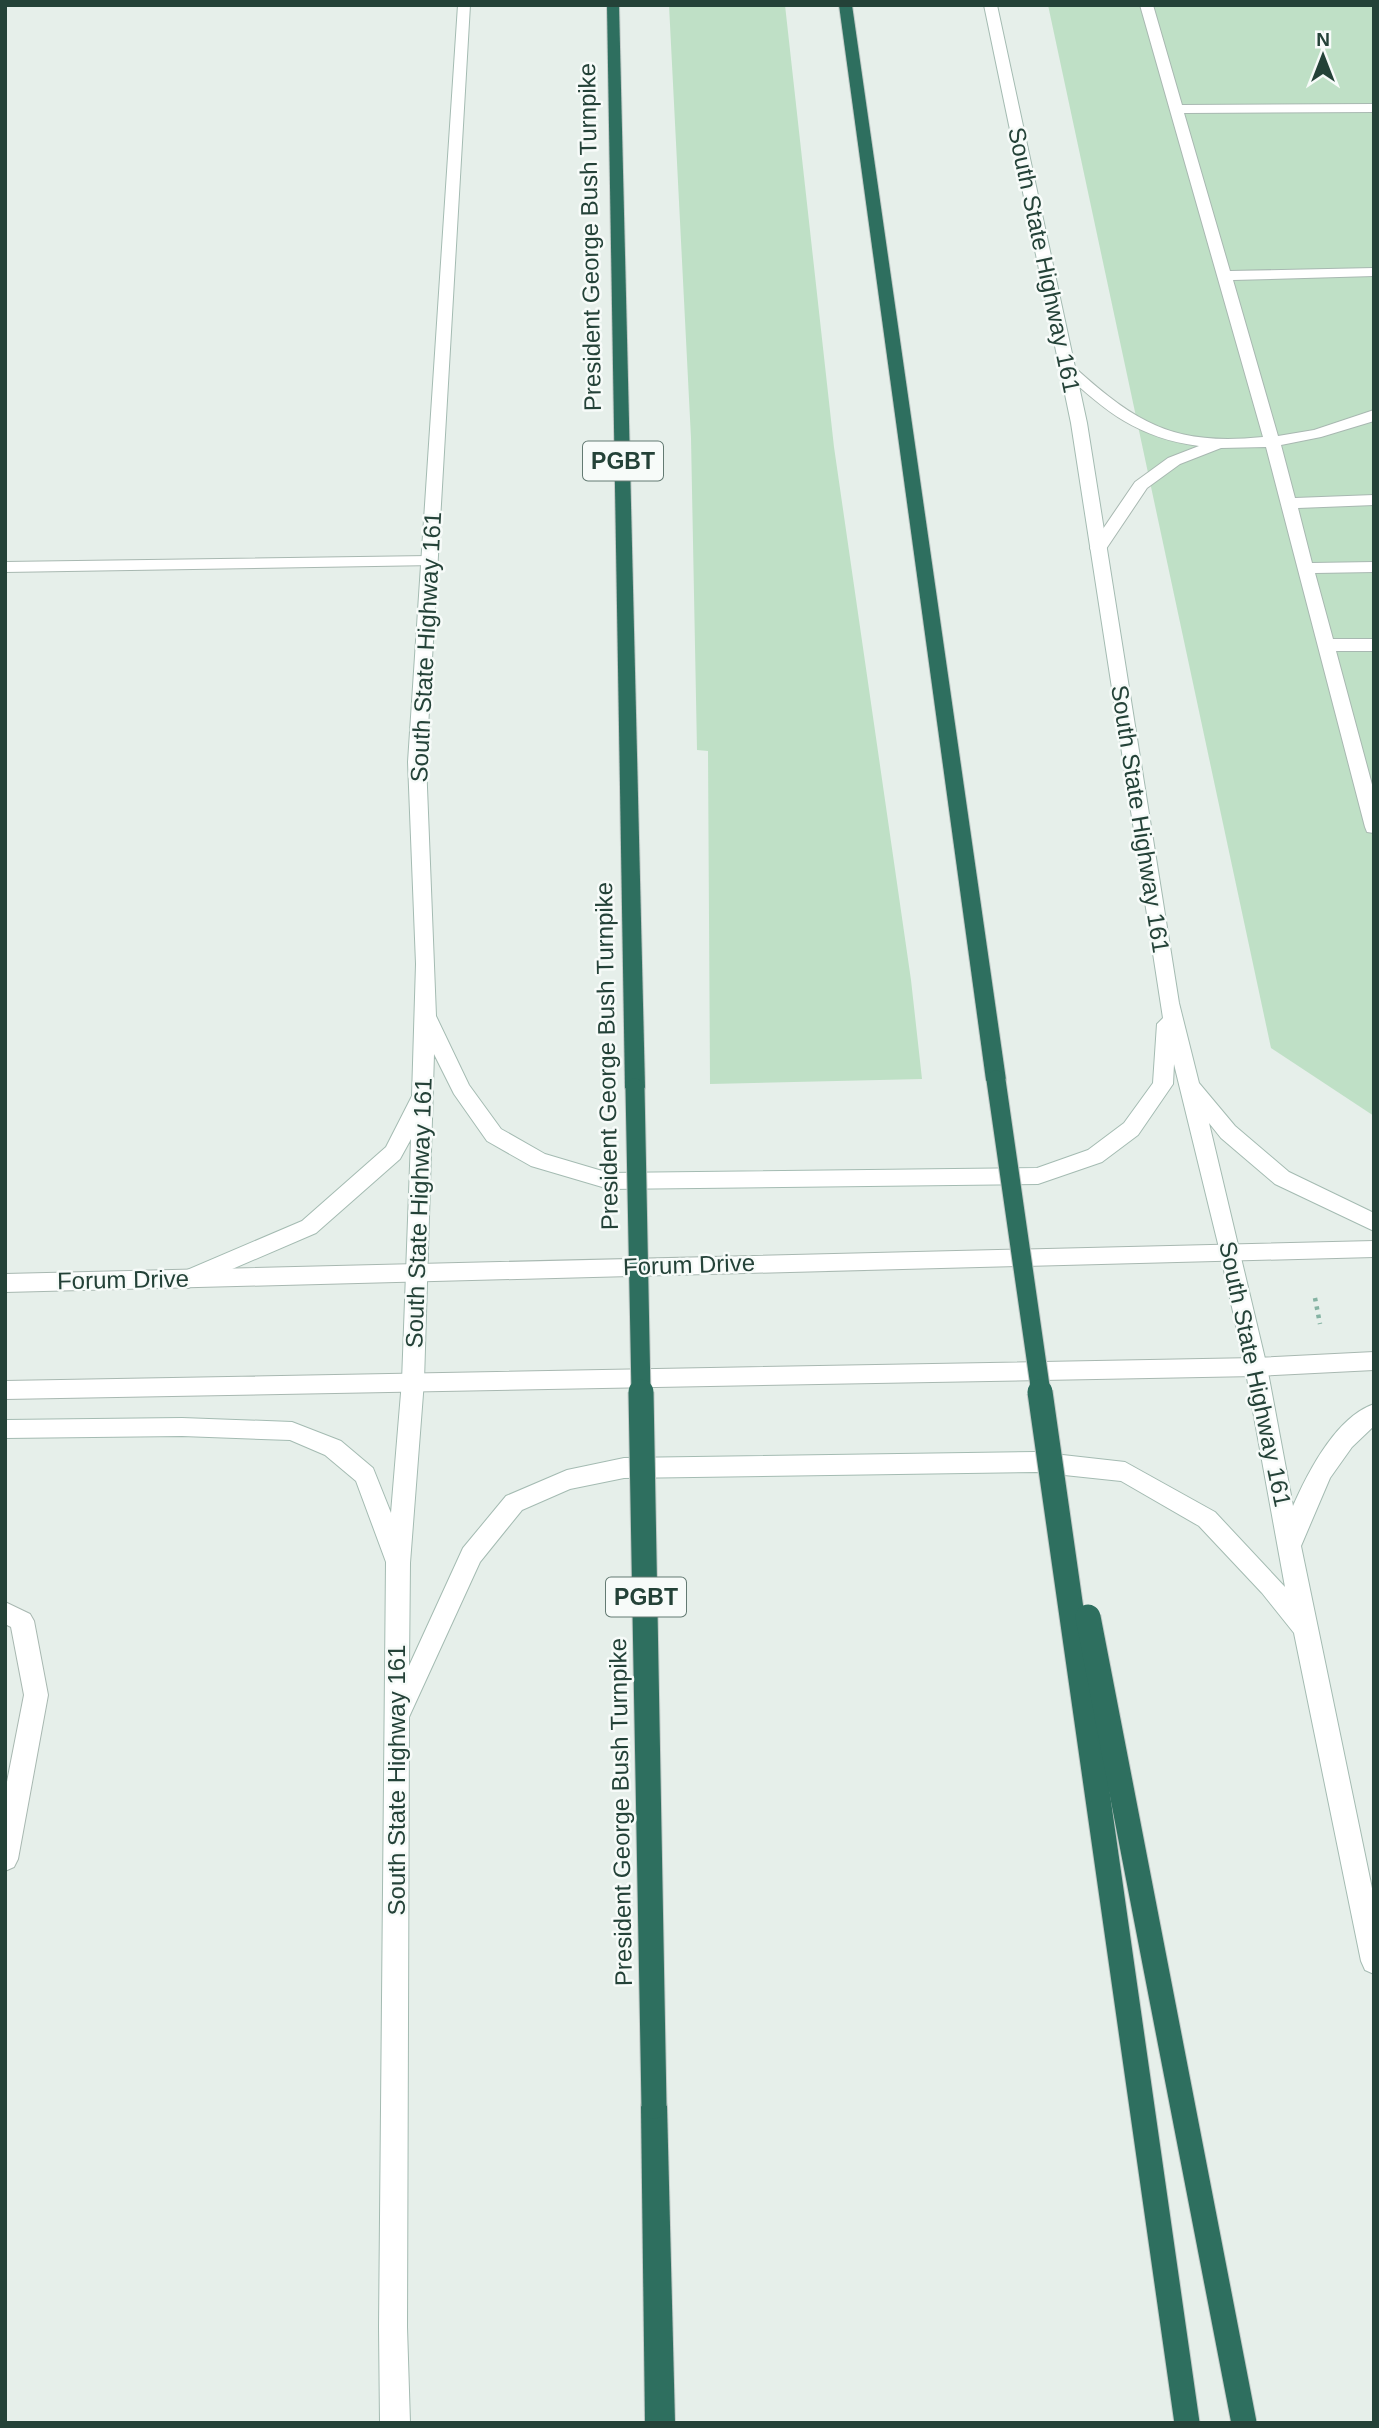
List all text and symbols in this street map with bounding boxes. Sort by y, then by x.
north arrow [1288,21,1358,91]
text: N [1316,29,1330,50]
street label: President George Bush Turnpike [573,63,606,411]
street label: South State Highway 161 [1003,125,1086,395]
road number: PGBT [583,442,663,481]
street label: South State Highway 161 [405,511,446,783]
street label: South State Highway 161 [1106,683,1175,955]
street label: President George Bush Turnpike [590,882,623,1230]
street label: South State Highway 161 [400,1077,437,1349]
street label: South State Highway 161 [1214,1239,1297,1509]
street label: Forum Drive [623,1249,755,1280]
street label: Forum Drive [57,1265,189,1294]
road number: PGBT [606,1578,686,1616]
street label: President George Bush Turnpike [604,1638,637,1986]
street label: South State Highway 161 [383,1645,410,1915]

